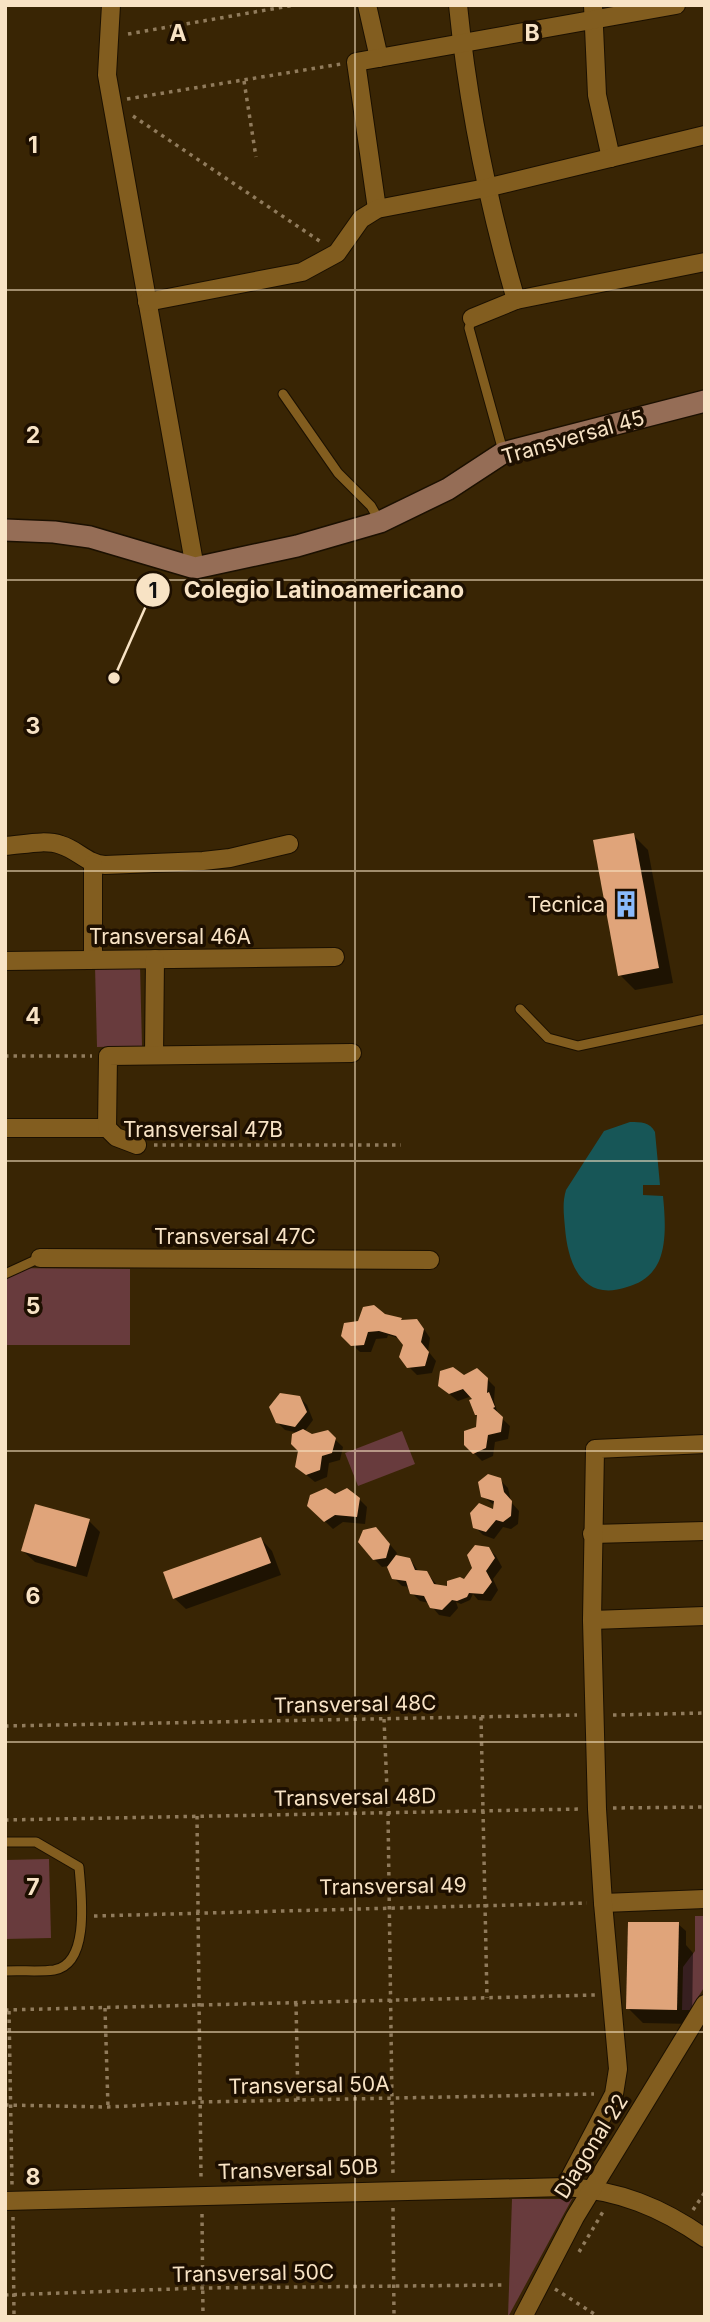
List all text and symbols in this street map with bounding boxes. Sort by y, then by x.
text: A [169,19,187,47]
text: B [524,19,540,47]
text: 1 [28,131,38,159]
street label: Transversal 45 [499,405,647,469]
text: 2 [26,421,40,449]
callout: Colegio Latinoamericano [135,568,479,612]
text: Colegio Latinoamericano [184,576,464,604]
text: 1 [148,578,158,603]
text: 3 [26,712,40,740]
building icon: Tecnica [611,889,641,919]
place label: Tecnica [527,892,605,917]
street label: Transversal 46A [89,924,251,949]
text: 4 [25,1002,41,1030]
street label: Transversal 47B [123,1117,283,1142]
street label: Transversal 47C [154,1224,316,1249]
text: 5 [26,1292,40,1320]
text: 6 [26,1582,40,1610]
street label: Transversal 48C [273,1690,437,1718]
street label: Transversal 48D [273,1783,437,1811]
street label: Transversal 49 [319,1872,467,1900]
text: 7 [26,1873,40,1901]
street label: Transversal 50A [228,2071,390,2099]
street label: Diagonal 22 [549,2089,633,2203]
street label: Transversal 50B [217,2154,379,2184]
text: 8 [26,2163,40,2191]
street label: Transversal 50C [172,2259,334,2287]

